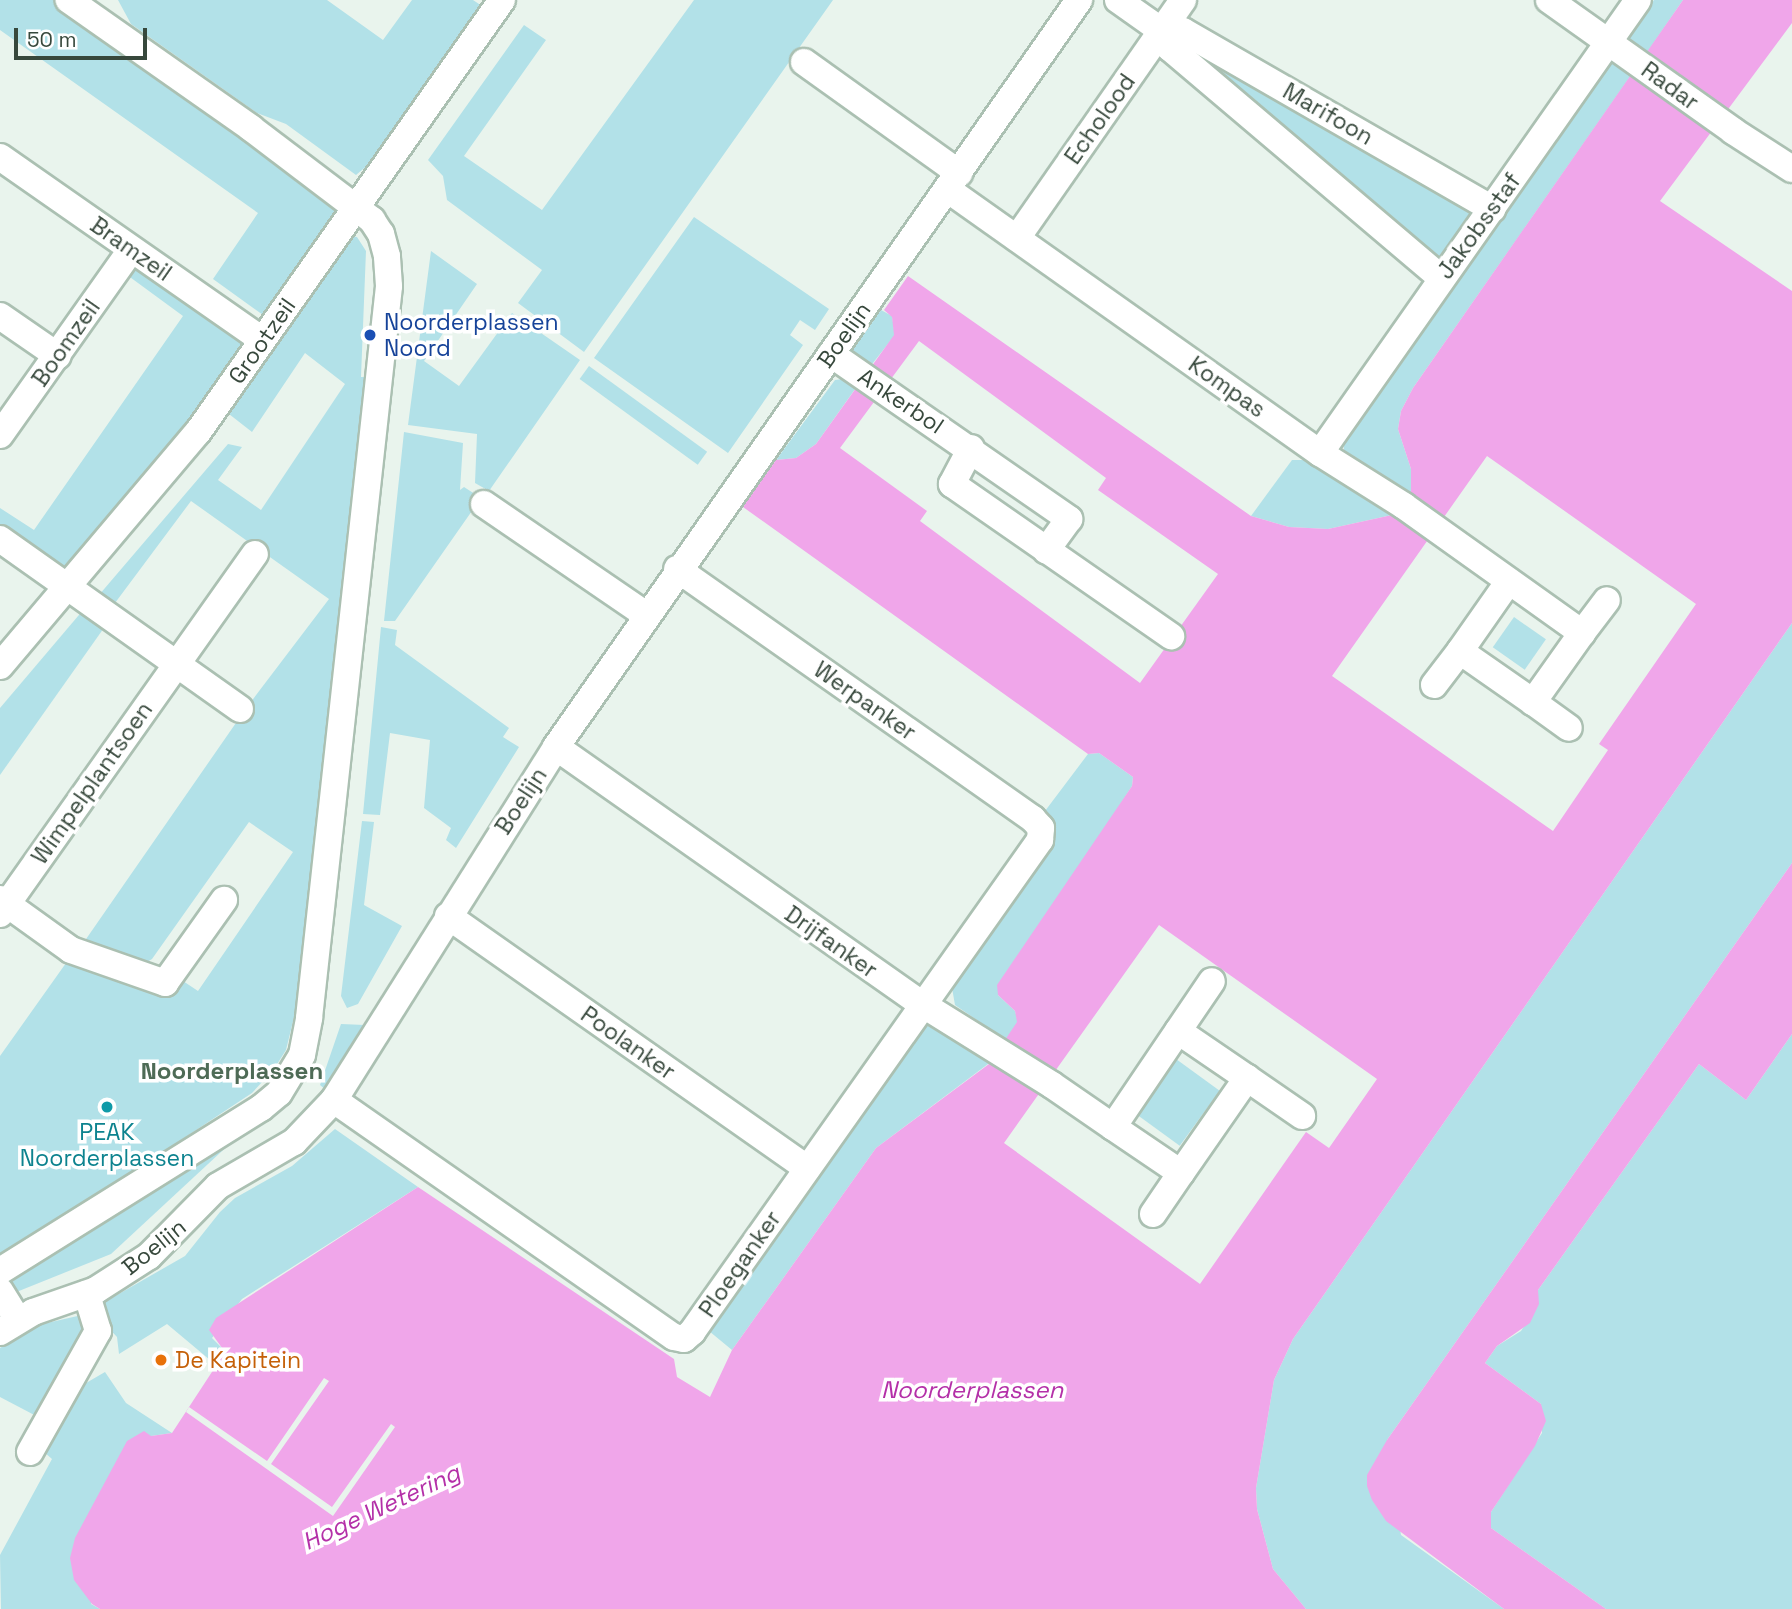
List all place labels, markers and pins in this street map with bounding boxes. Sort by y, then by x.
place label: Noorderplassen Noord [384,308,559,362]
marker: Noorderplassen Noord [362,327,378,343]
marker: PEAK Noorderplassen [99,1099,115,1115]
place label: PEAK Noorderplassen [20,1118,194,1172]
place label: De Kapitein [175,1346,301,1374]
marker: De Kapitein [153,1352,169,1368]

